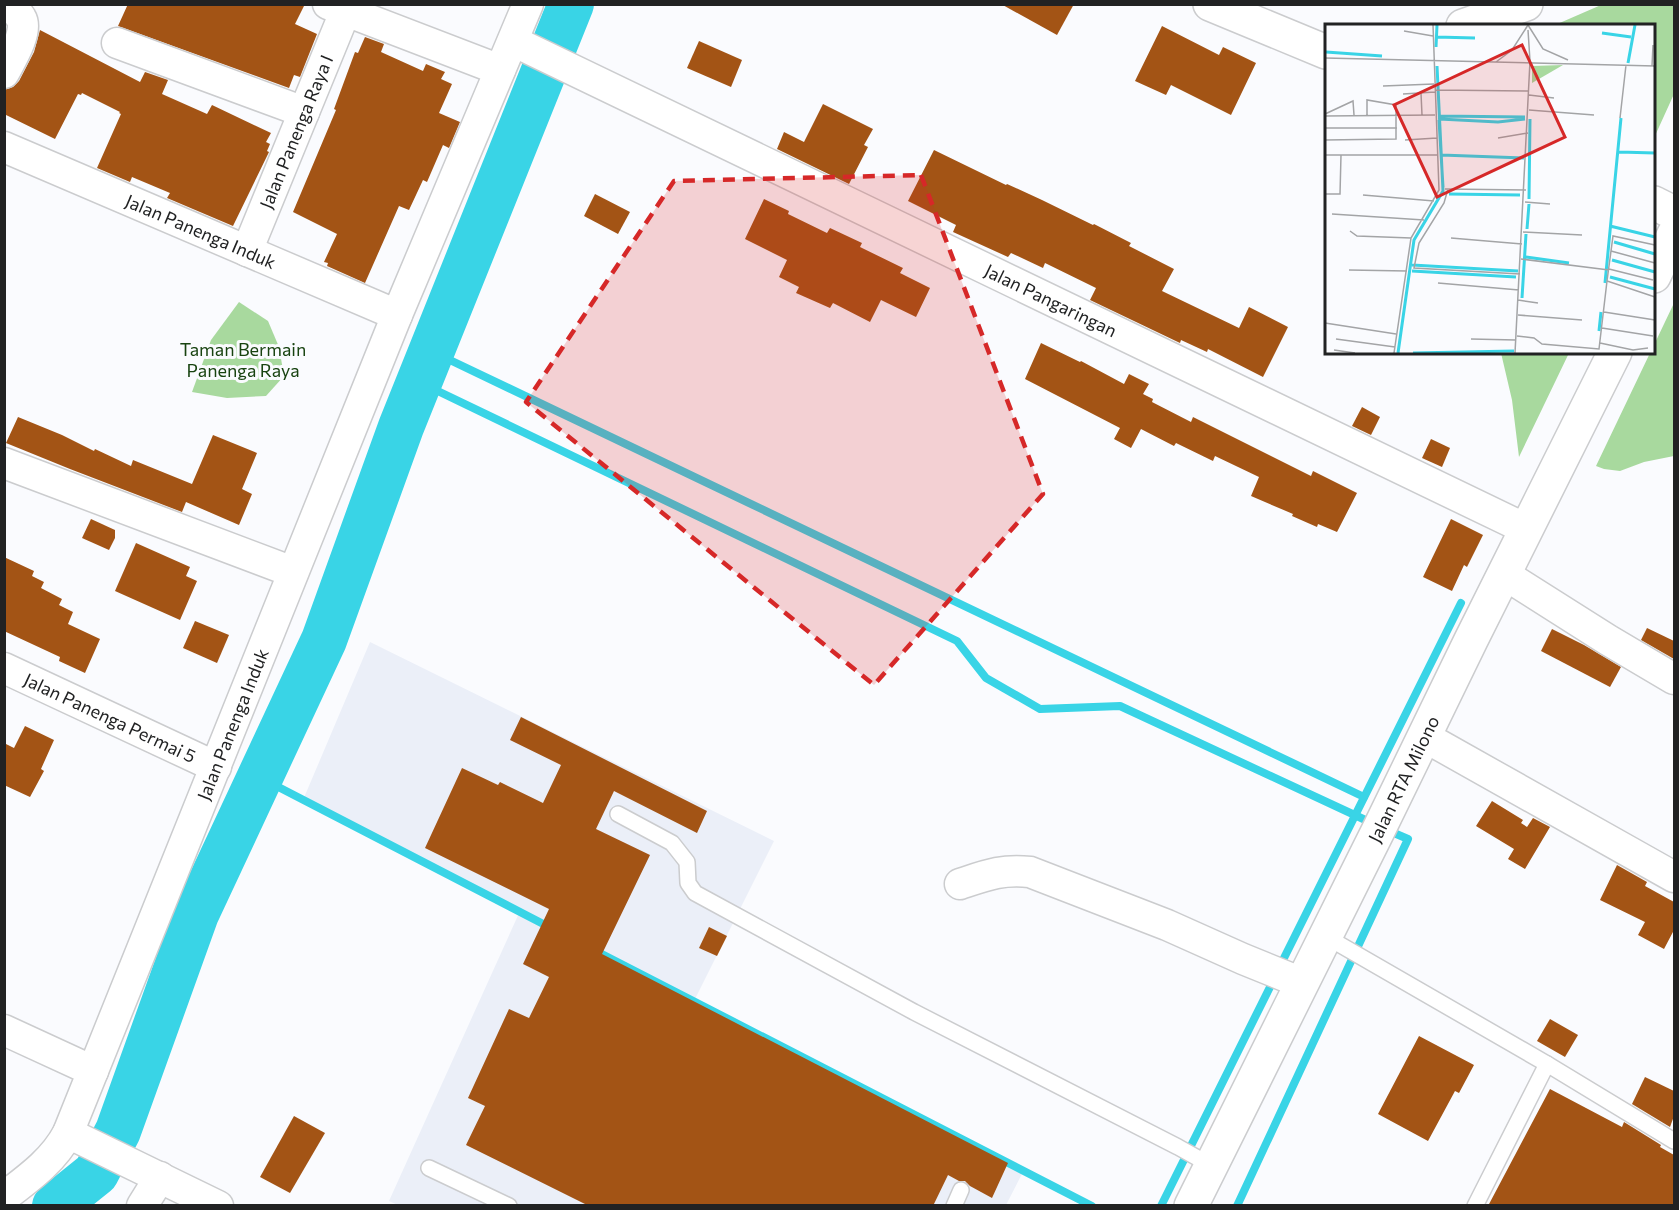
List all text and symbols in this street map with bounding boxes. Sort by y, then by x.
inset map [1325,24,1655,354]
street label: Jalan Panenga Raya I [255,52,337,212]
street label: Jalan Panenga Induk [122,189,280,273]
street label: Jalan Pangaringan [981,259,1121,341]
park label: Taman Bermain Panenga Raya [180,338,306,381]
street label: Jalan Panenga Induk [192,645,273,803]
street label: Jalan Panenga Permai 5 [21,668,199,767]
street label: Jalan RTA Milono [1363,712,1444,846]

